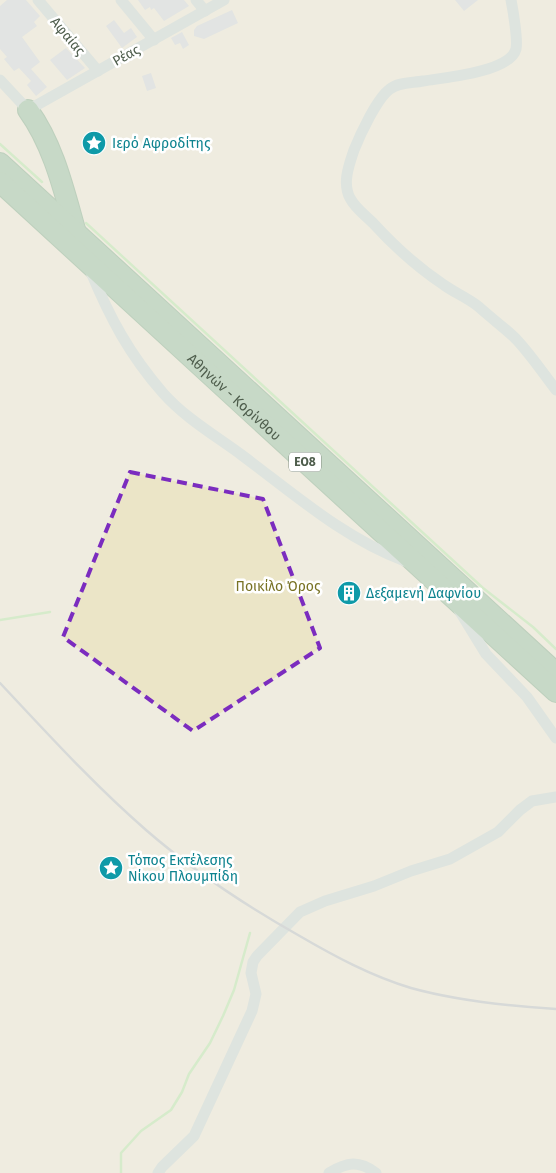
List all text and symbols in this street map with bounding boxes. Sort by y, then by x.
street label: Αφαίας [47,14,89,59]
street label: Ρέας [110,41,143,70]
place icon: Ιερό Αφροδίτης [81,130,107,156]
place label: Ιερό Αφροδίτης [112,135,211,152]
street label: Αθηνών - Κορίνθου [184,350,284,444]
road number: ΕΟ8 [289,452,321,472]
park label: Ποικίλο Όρος [235,578,321,595]
building icon: Δεξαμενή Δαφνίου [336,580,362,606]
place label: Δεξαμενή Δαφνίου [366,585,481,602]
place label: Τόπος Εκτέλεσης Νίκου Πλουμπίδη [128,852,238,885]
place icon: Τόπος Εκτέλεσης Νίκου Πλουμπίδη [98,855,124,881]

